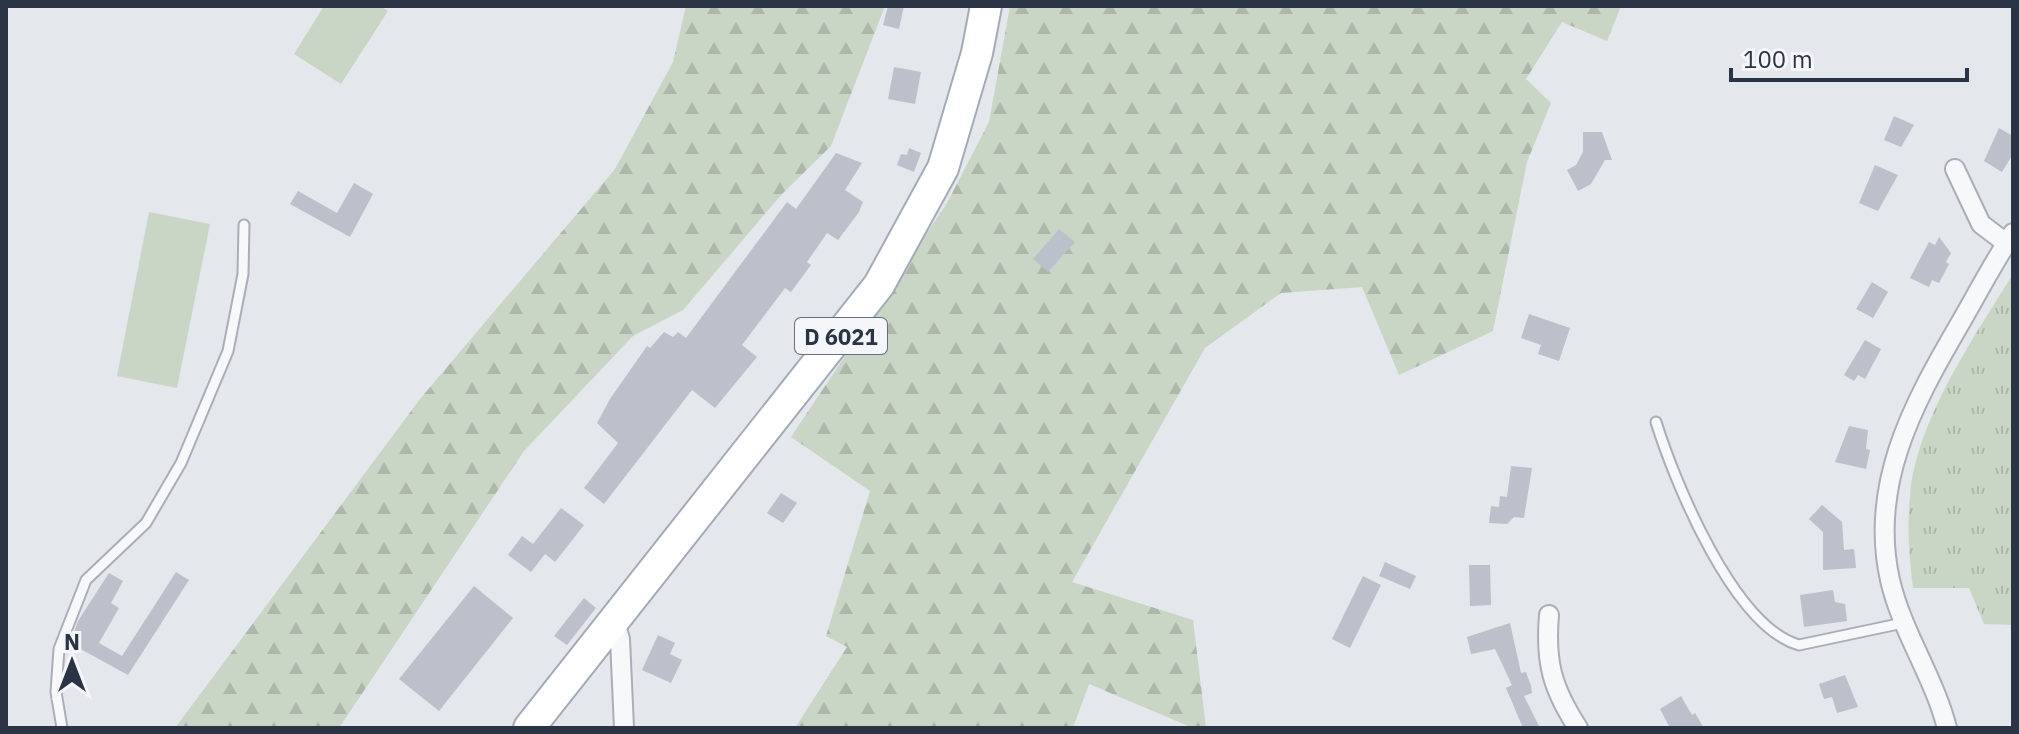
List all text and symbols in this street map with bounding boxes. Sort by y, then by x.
scale bar [1731,32,1967,82]
text: 100 m [1743,43,1813,75]
road number: D 6021 [795,318,887,354]
north arrow [32,622,112,702]
text: N [64,627,80,656]

